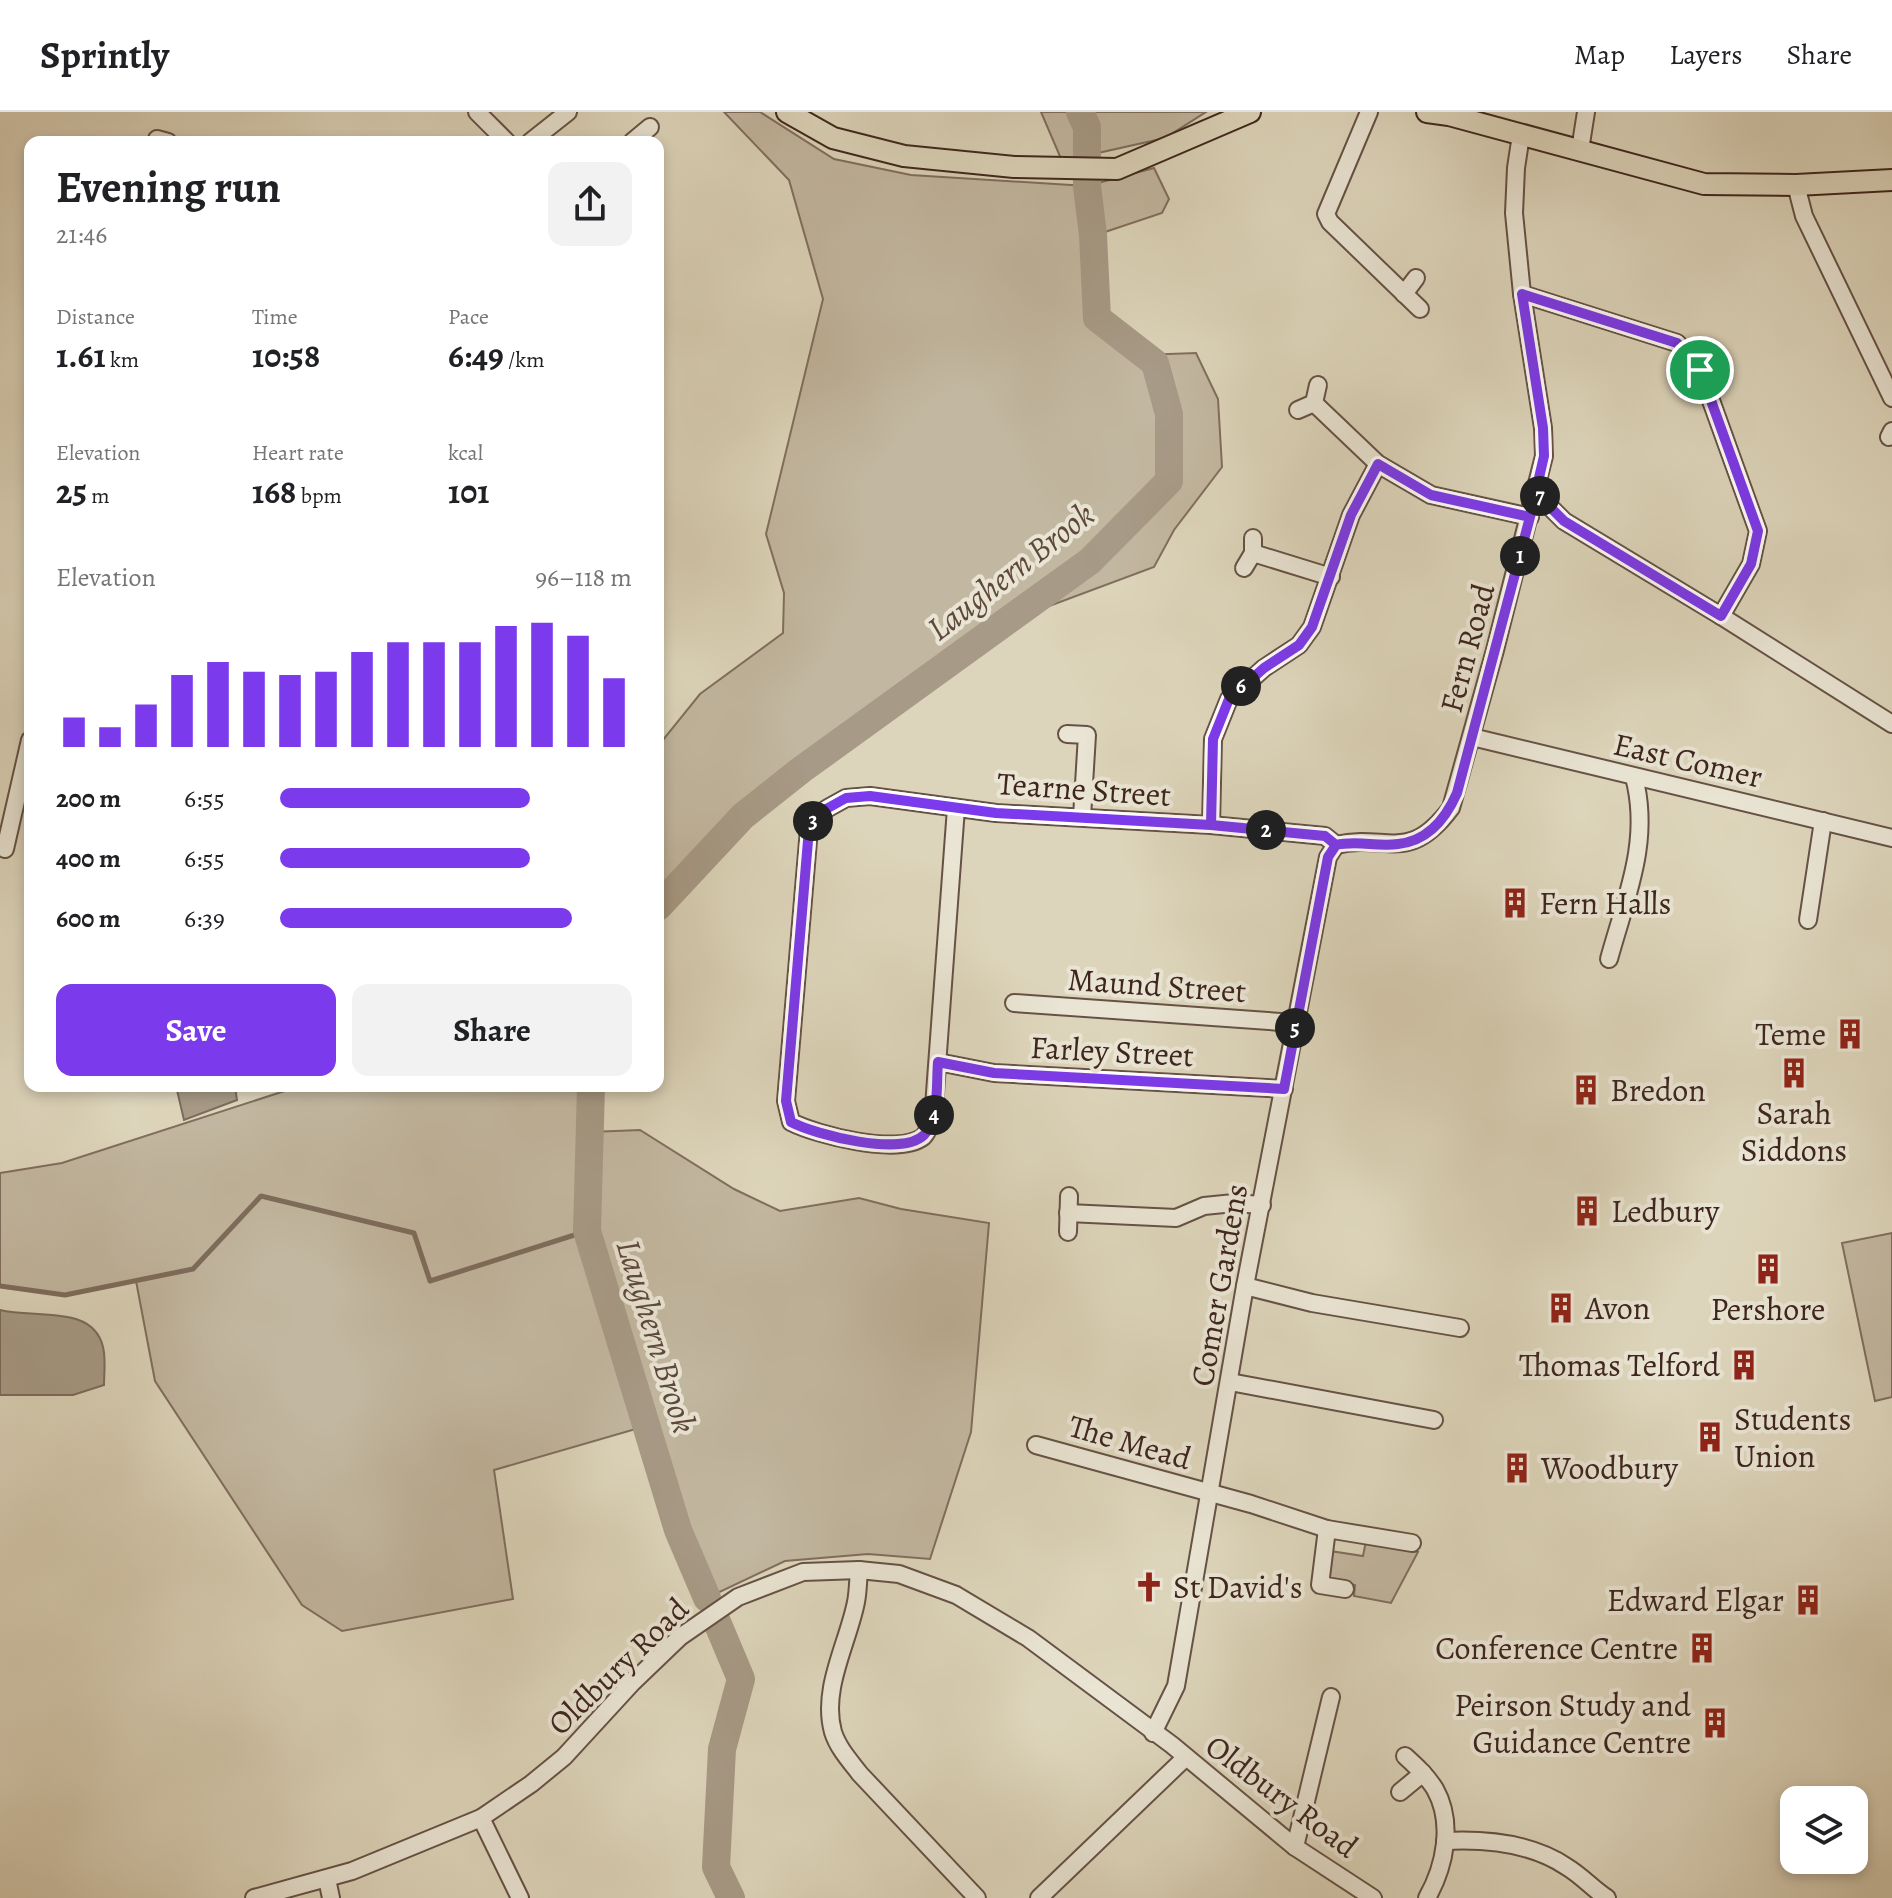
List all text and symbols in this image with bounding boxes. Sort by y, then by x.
text: Sprintly [40,29,169,81]
text: Map [1574,36,1625,74]
text: Layers [1669,36,1742,74]
text: Share [1786,36,1852,74]
text: Evening run [56,157,281,217]
button: share [548,162,632,246]
text: 21:46 [56,217,107,252]
text: Distance [56,302,135,332]
text: Time [252,302,298,332]
text: Pace [448,302,489,332]
text: 1.61 [56,332,106,379]
text: 10:58 [252,332,320,379]
text: 6:49 [448,332,504,379]
pin [1666,336,1734,404]
text: km [106,345,139,375]
text: /km [504,345,545,375]
icon: arrive [1678,348,1722,392]
text: Elevation [56,438,140,468]
text: Heart rate [252,438,344,468]
text: kcal [448,438,483,468]
text: 25 [56,468,87,515]
text: 168 [252,468,296,515]
text: 101 [448,468,489,515]
pin: 7 [1520,476,1560,516]
text: m [87,481,110,511]
text: bpm [296,481,342,511]
text: 7 [1535,481,1545,511]
water label: Laughern Brook [917,491,1104,652]
pin: 1 [1500,536,1540,576]
text: 1 [1516,541,1524,571]
text: Elevation [56,560,156,595]
text: 96–118 m [535,560,632,595]
street label: Fern Road [1429,578,1506,717]
pin: 6 [1221,666,1261,706]
text: 6 [1236,671,1246,701]
street label: East Comer [1609,722,1767,798]
street label: Tearne Street [996,761,1172,817]
text: 200 m [56,781,121,816]
text: 6:55 [184,781,225,816]
pin: 3 [793,801,833,841]
text: 3 [808,806,818,836]
pin: 2 [1246,810,1286,850]
text: 2 [1261,815,1271,845]
text: 400 m [56,841,121,876]
text: 6:55 [184,841,225,876]
place label: Fern Halls [1539,881,1671,925]
building icon: Fern Halls [1498,886,1532,920]
text: 600 m [56,901,121,936]
text: 6:39 [184,901,225,936]
street label: Maund Street [1066,957,1248,1013]
button: Save [56,984,336,1076]
button: Share [352,984,632,1076]
pin: 5 [1275,1008,1315,1048]
place label: Teme [1755,1012,1826,1056]
text: 5 [1290,1013,1300,1043]
building icon: Teme [1833,1017,1867,1051]
street label: Farley Street [1029,1025,1195,1077]
building icon: Sarah Siddons [1777,1056,1811,1090]
place label: Bredon [1610,1068,1706,1112]
building icon: Bredon [1569,1073,1603,1107]
place label: Sarah Siddons [1741,1091,1847,1172]
pin: 4 [914,1095,954,1135]
text: 4 [929,1100,939,1130]
street label: Comer Gardens [1180,1180,1258,1390]
place label: Ledbury [1611,1189,1720,1233]
building icon: Ledbury [1570,1194,1604,1228]
water label: Laughern Brook [605,1233,708,1439]
building icon: Pershore [1751,1252,1785,1286]
place label: Avon [1584,1286,1650,1330]
place label: Pershore [1711,1287,1825,1331]
building icon: Avon [1544,1291,1578,1325]
place label: Thomas Telford [1519,1343,1721,1387]
building icon: Thomas Telford [1727,1348,1761,1382]
place label: Students Union [1734,1397,1851,1478]
street label: The Mead [1064,1404,1197,1481]
building icon: Students Union [1693,1420,1727,1454]
place label: Woodbury [1540,1446,1679,1490]
building icon: Woodbury [1500,1451,1534,1485]
place label: St David's [1173,1565,1303,1609]
church icon: St David's [1132,1570,1166,1604]
place label: Edward Elgar [1607,1578,1784,1622]
building icon: Edward Elgar [1791,1583,1825,1617]
street label: Oldbury Road [538,1587,699,1745]
place label: Conference Centre [1435,1626,1678,1670]
building icon: Conference Centre [1685,1631,1719,1665]
place label: Peirson Study and Guidance Centre [1454,1683,1692,1764]
building icon: Peirson Study and Guidance Centre [1698,1706,1732,1740]
street label: Oldbury Road [1197,1724,1368,1868]
map controls [1780,1786,1868,1874]
button: layers [1780,1786,1868,1874]

